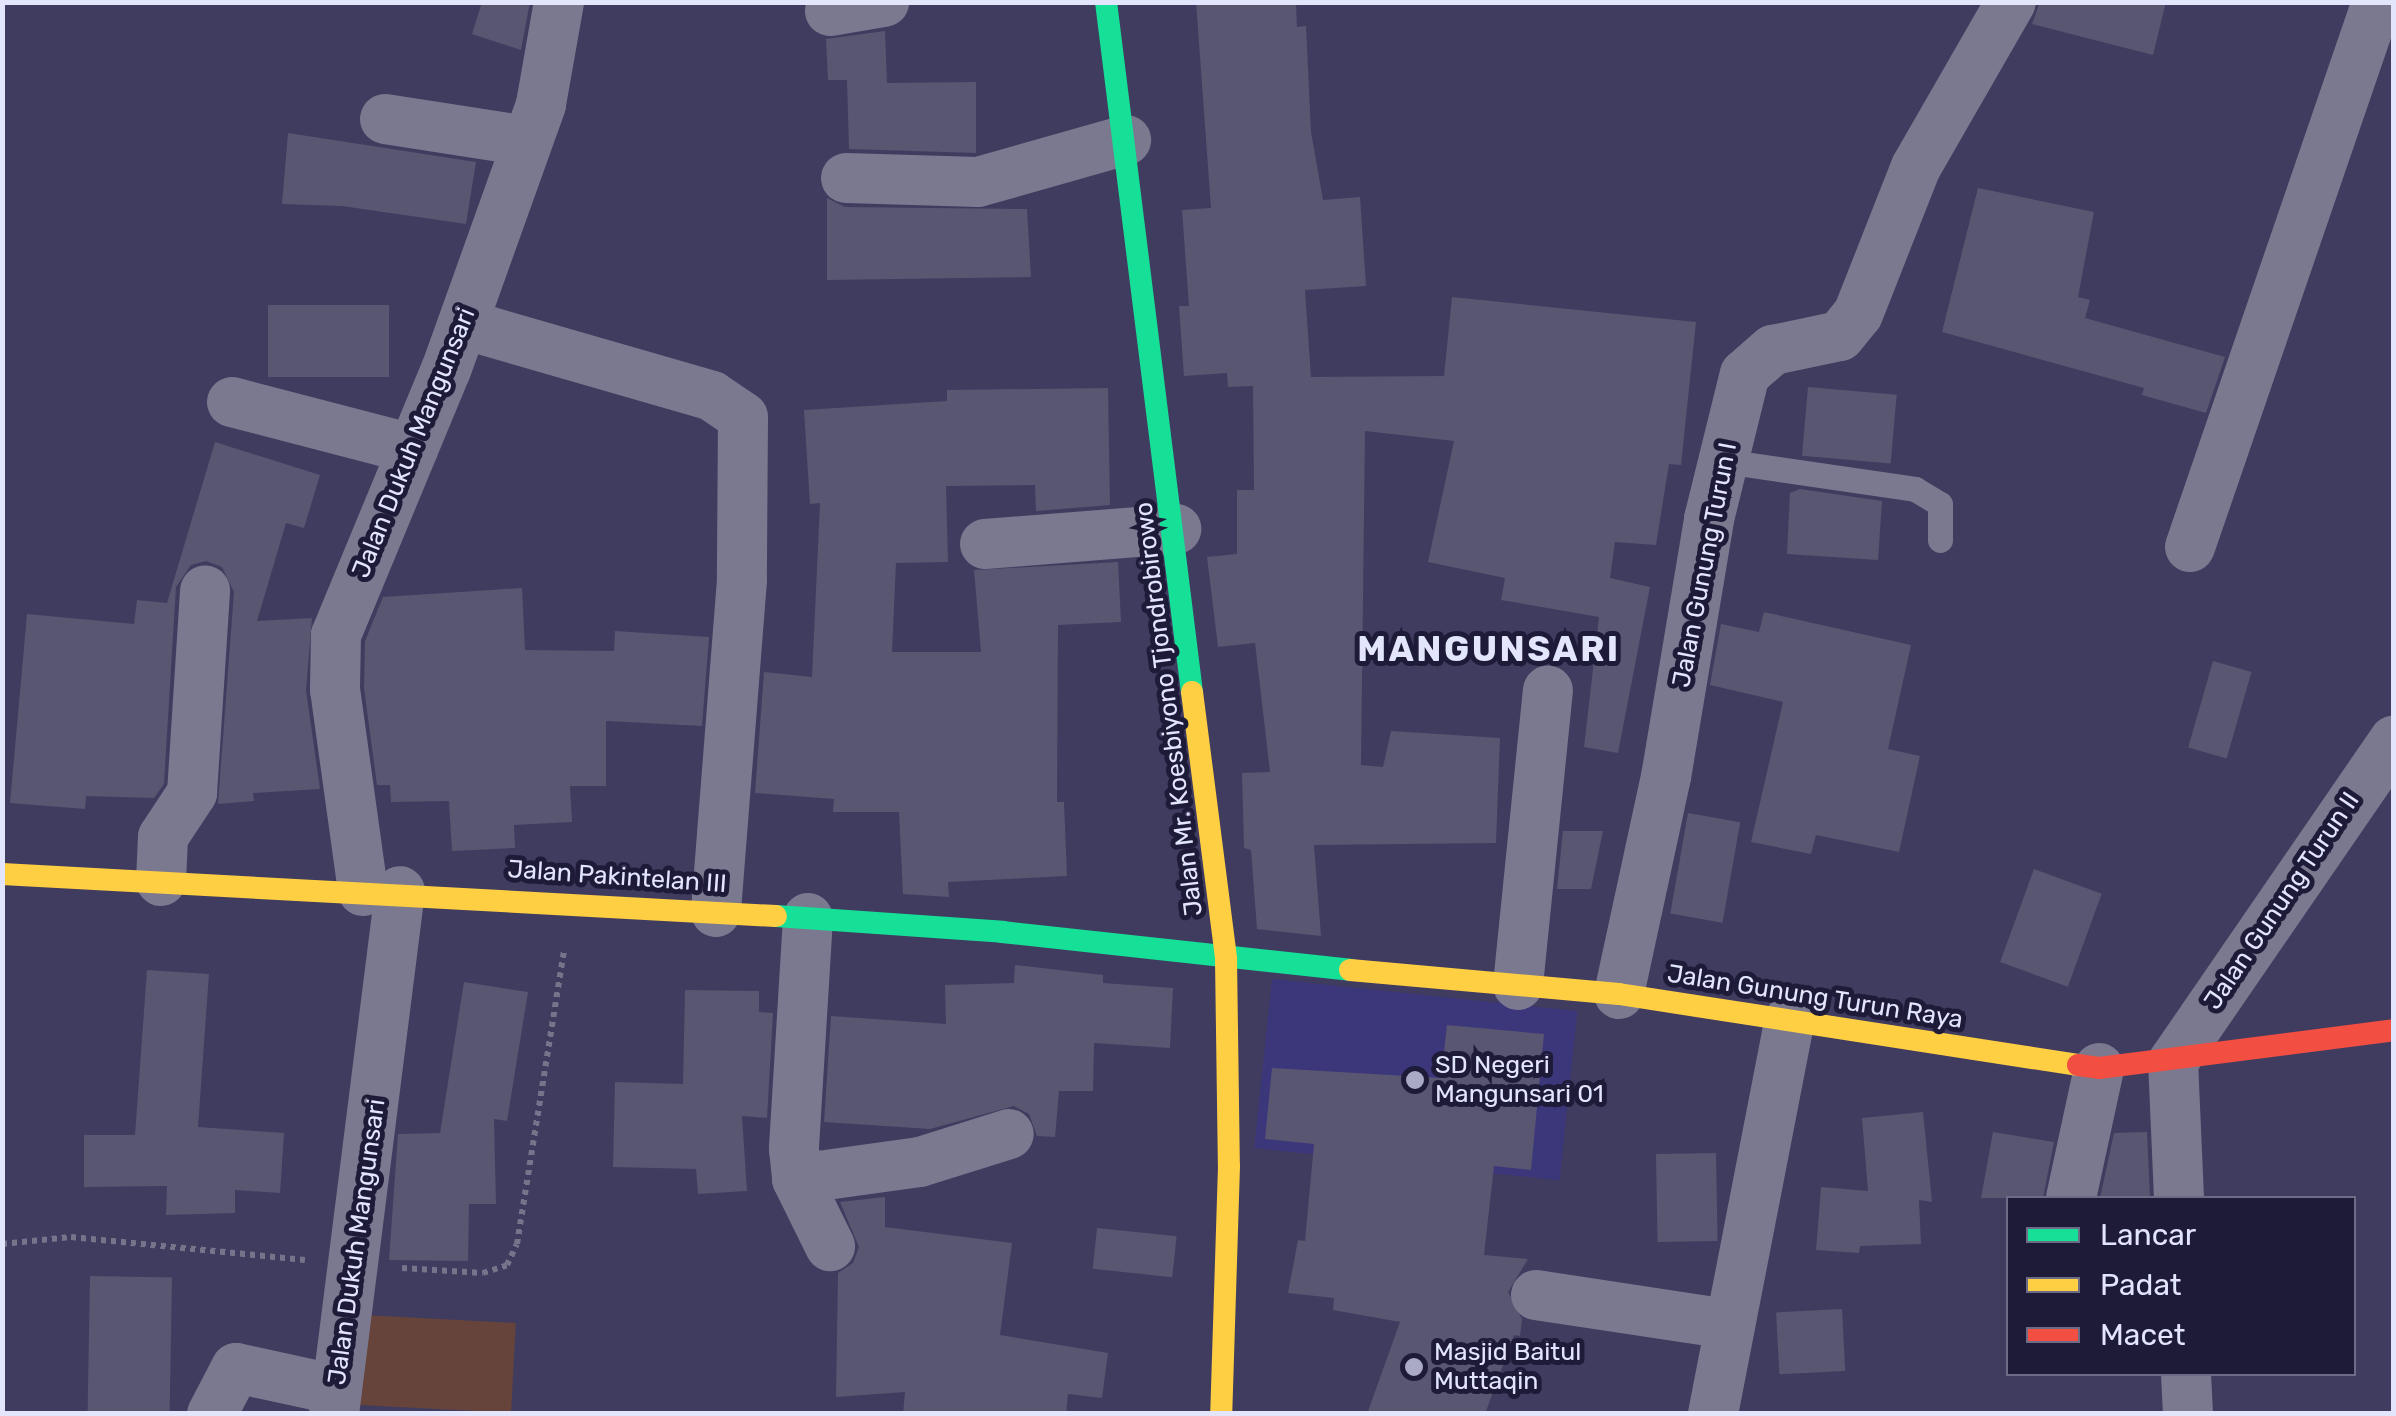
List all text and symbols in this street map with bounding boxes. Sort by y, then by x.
street label: Jalan Dukuh Mangunsari [346,304,482,582]
street label: Jalan Gunung Turun I [1666,440,1744,690]
street label: Jalan Mr. Koesbiyono Tjondrobirowo [1129,500,1209,918]
district label: MANGUNSARI [1357,628,1621,670]
street label: Jalan Gunung Turun II [2198,786,2366,1016]
street label: Jalan Pakintelan III [506,854,728,900]
street label: Jalan Gunung Turun Raya [1665,959,1965,1035]
place label: SD Negeri Mangunsari 01 [1435,1051,1604,1110]
marker: SD Negeri Mangunsari 01 [1404,1069,1426,1091]
street label: Jalan Dukuh Mangunsari [322,1097,392,1387]
legend [2006,1196,2356,1376]
text: Lancar [2100,1217,2196,1253]
text: Padat [2100,1267,2182,1303]
text: Macet [2100,1317,2185,1353]
place label: Masjid Baitul Muttaqin [1434,1338,1581,1397]
marker: Masjid Baitul Muttaqin [1403,1356,1425,1378]

